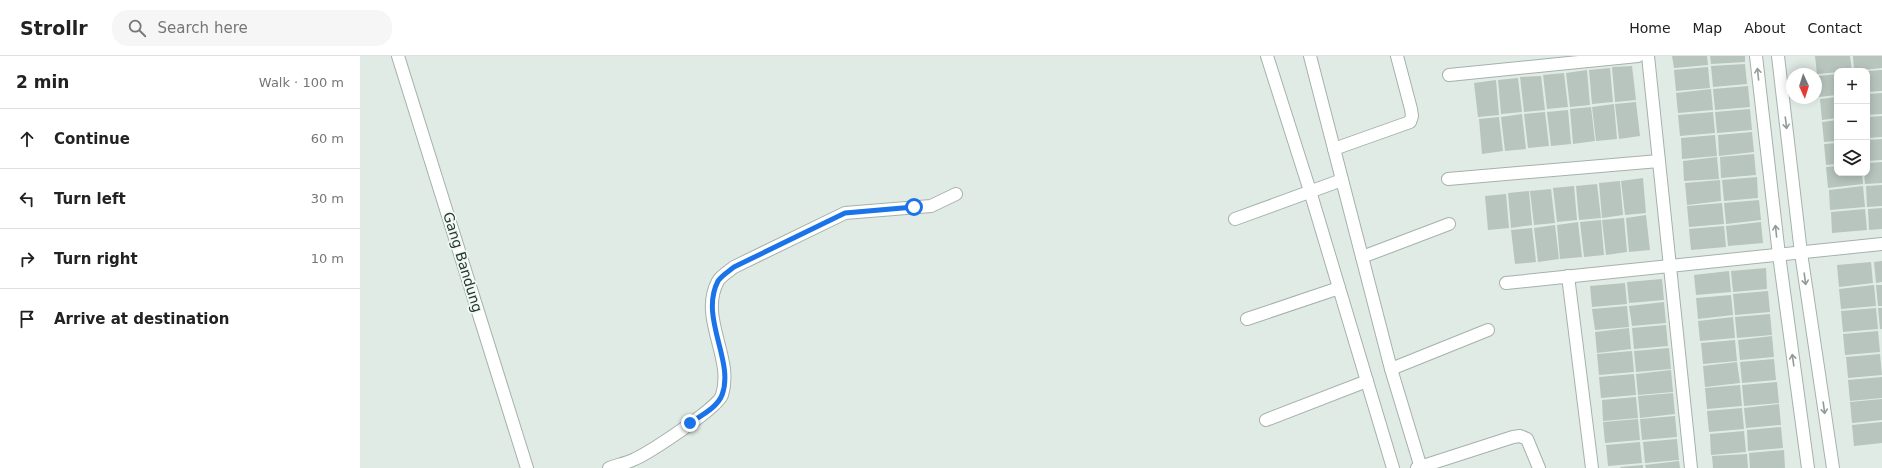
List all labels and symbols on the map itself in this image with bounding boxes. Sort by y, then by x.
one-way arrow [1755,68,1762,81]
north arrow [1786,68,1822,104]
one-way arrow [1782,116,1789,129]
route start [905,198,923,216]
street label: Gang Bandung [440,210,486,314]
one-way arrow [1772,225,1780,238]
one-way arrow [1801,272,1809,285]
one-way arrow [1789,354,1797,367]
one-way arrow [1820,401,1828,414]
route end [681,414,699,432]

